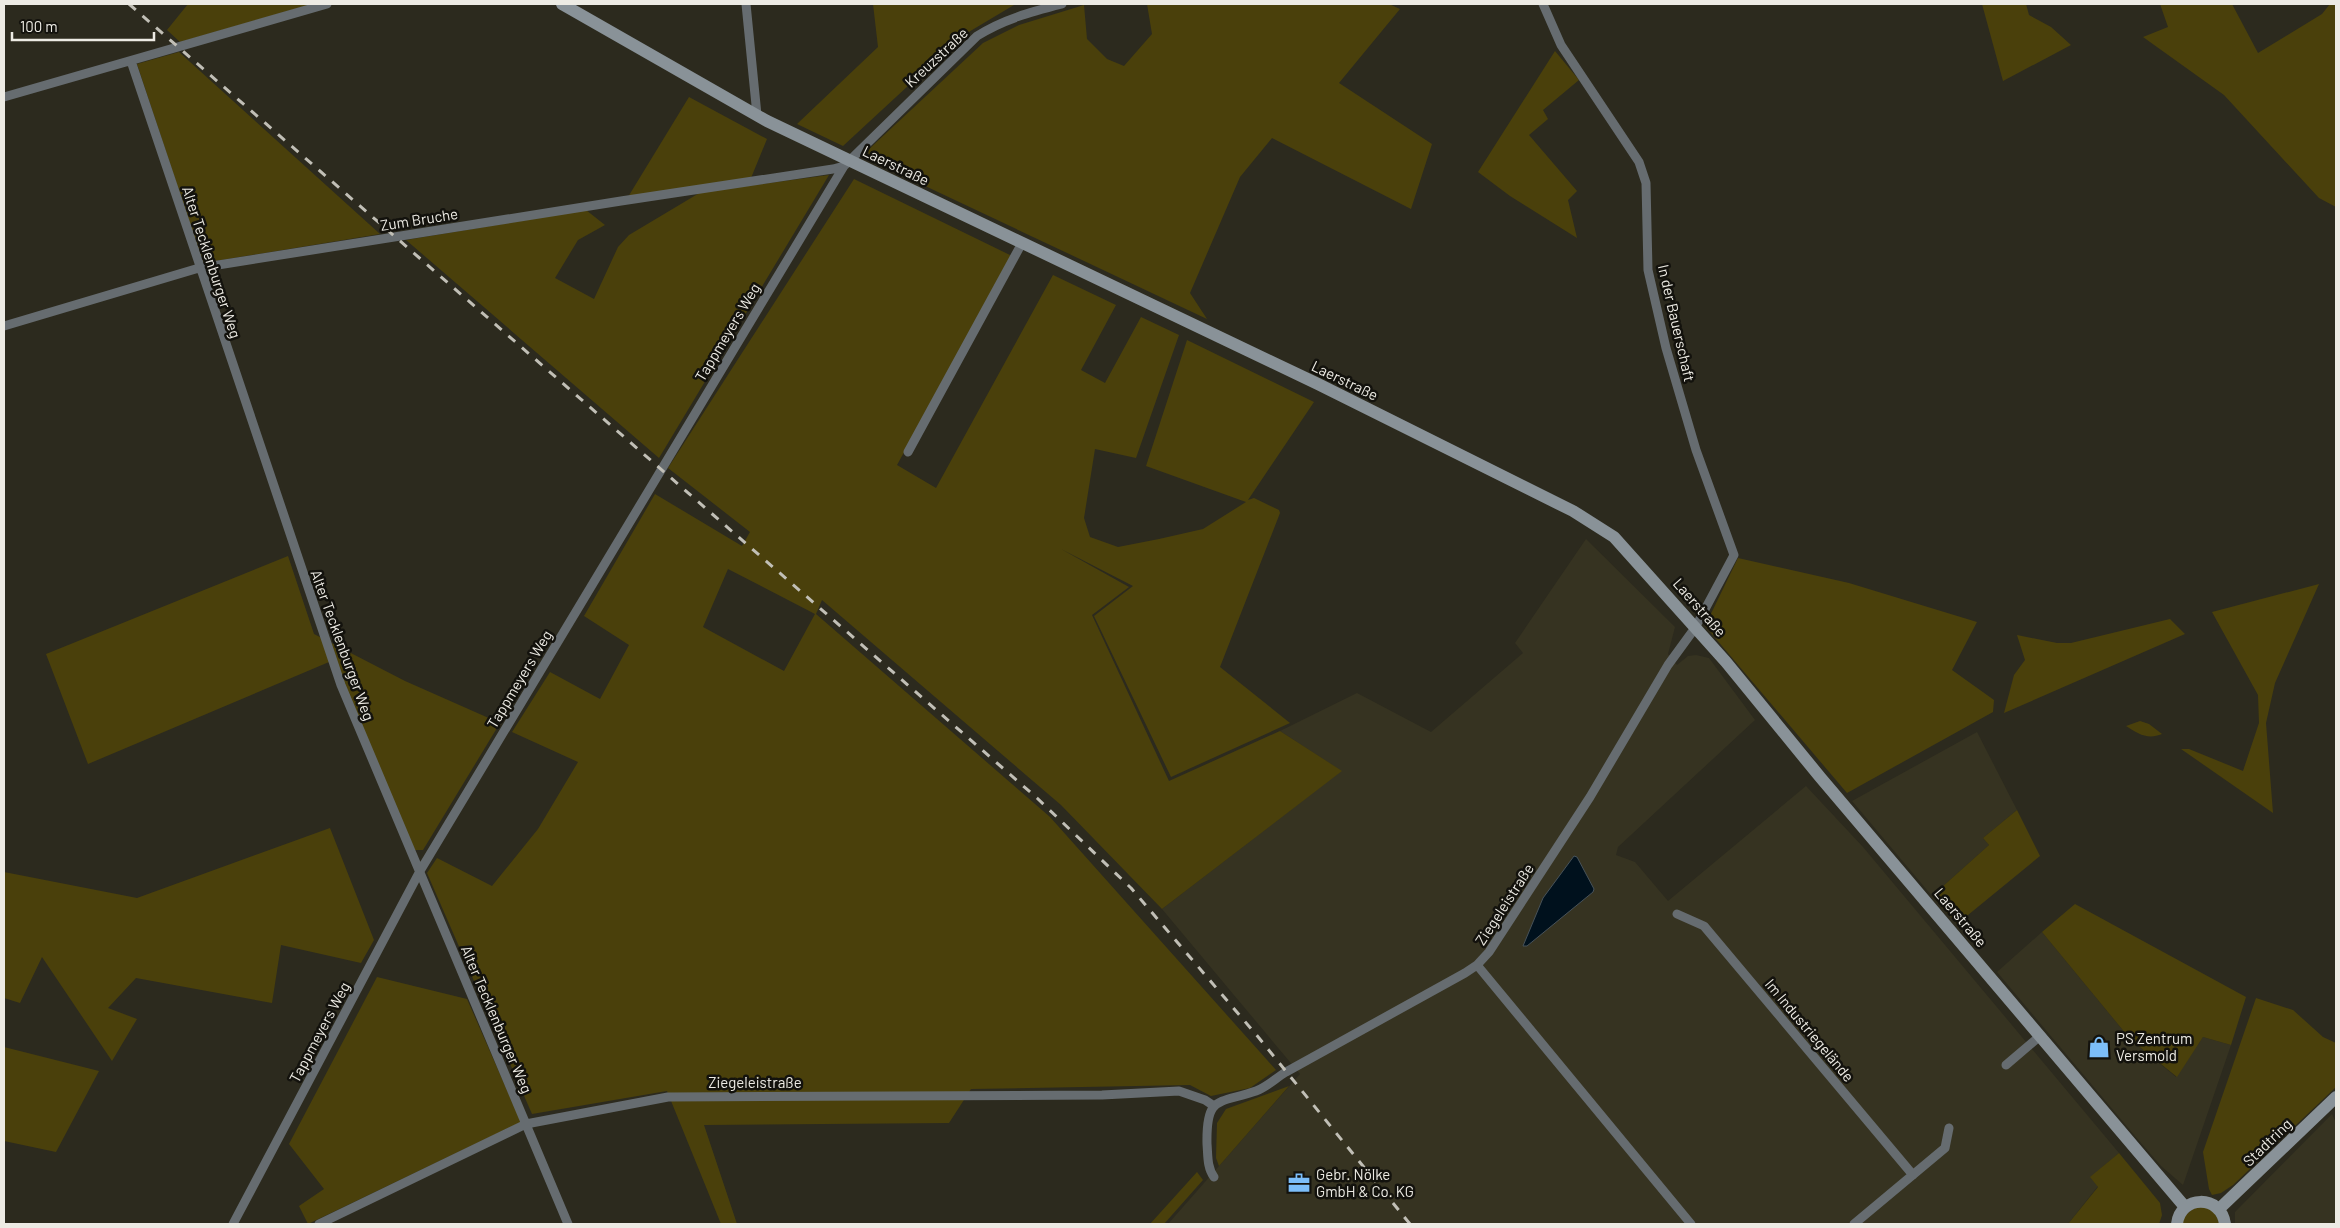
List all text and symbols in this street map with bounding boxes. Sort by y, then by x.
scale bar [12,10,155,42]
text: 100 m [20,17,58,35]
street label: Kreuzstraße [901,23,971,91]
street label: Laerstraße [860,141,932,189]
street label: Alter Tecklenburger Weg [179,184,245,340]
street label: Zum Bruche [379,204,459,234]
street label: In der Bauerschaft [1655,263,1699,383]
street label: Tappmeyers Weg [691,280,763,384]
street label: Laerstraße [1309,356,1381,404]
street label: Alter Tecklenburger Weg [307,567,379,723]
street label: Laerstraße [1670,574,1730,640]
street label: Tappmeyers Weg [483,627,555,731]
street label: Ziegeleistraße [1471,860,1537,948]
street label: Laerstraße [1931,884,1991,950]
street label: Alter Tecklenburger Weg [458,942,536,1096]
street label: Im Industriegelände [1762,975,1858,1085]
street label: Tappmeyers Weg [285,979,353,1085]
place label: PS Zentrum Versmold [2116,1029,2192,1064]
shop icon: PS Zentrum Versmold [2086,1034,2112,1060]
street label: Ziegeleistraße [708,1073,802,1091]
street label: Stadtring [2239,1114,2295,1170]
place label: Gebr. Nölke GmbH & Co. KG [1316,1165,1414,1200]
office icon: Gebr. Nölke GmbH & Co. KG [1286,1170,1312,1196]

